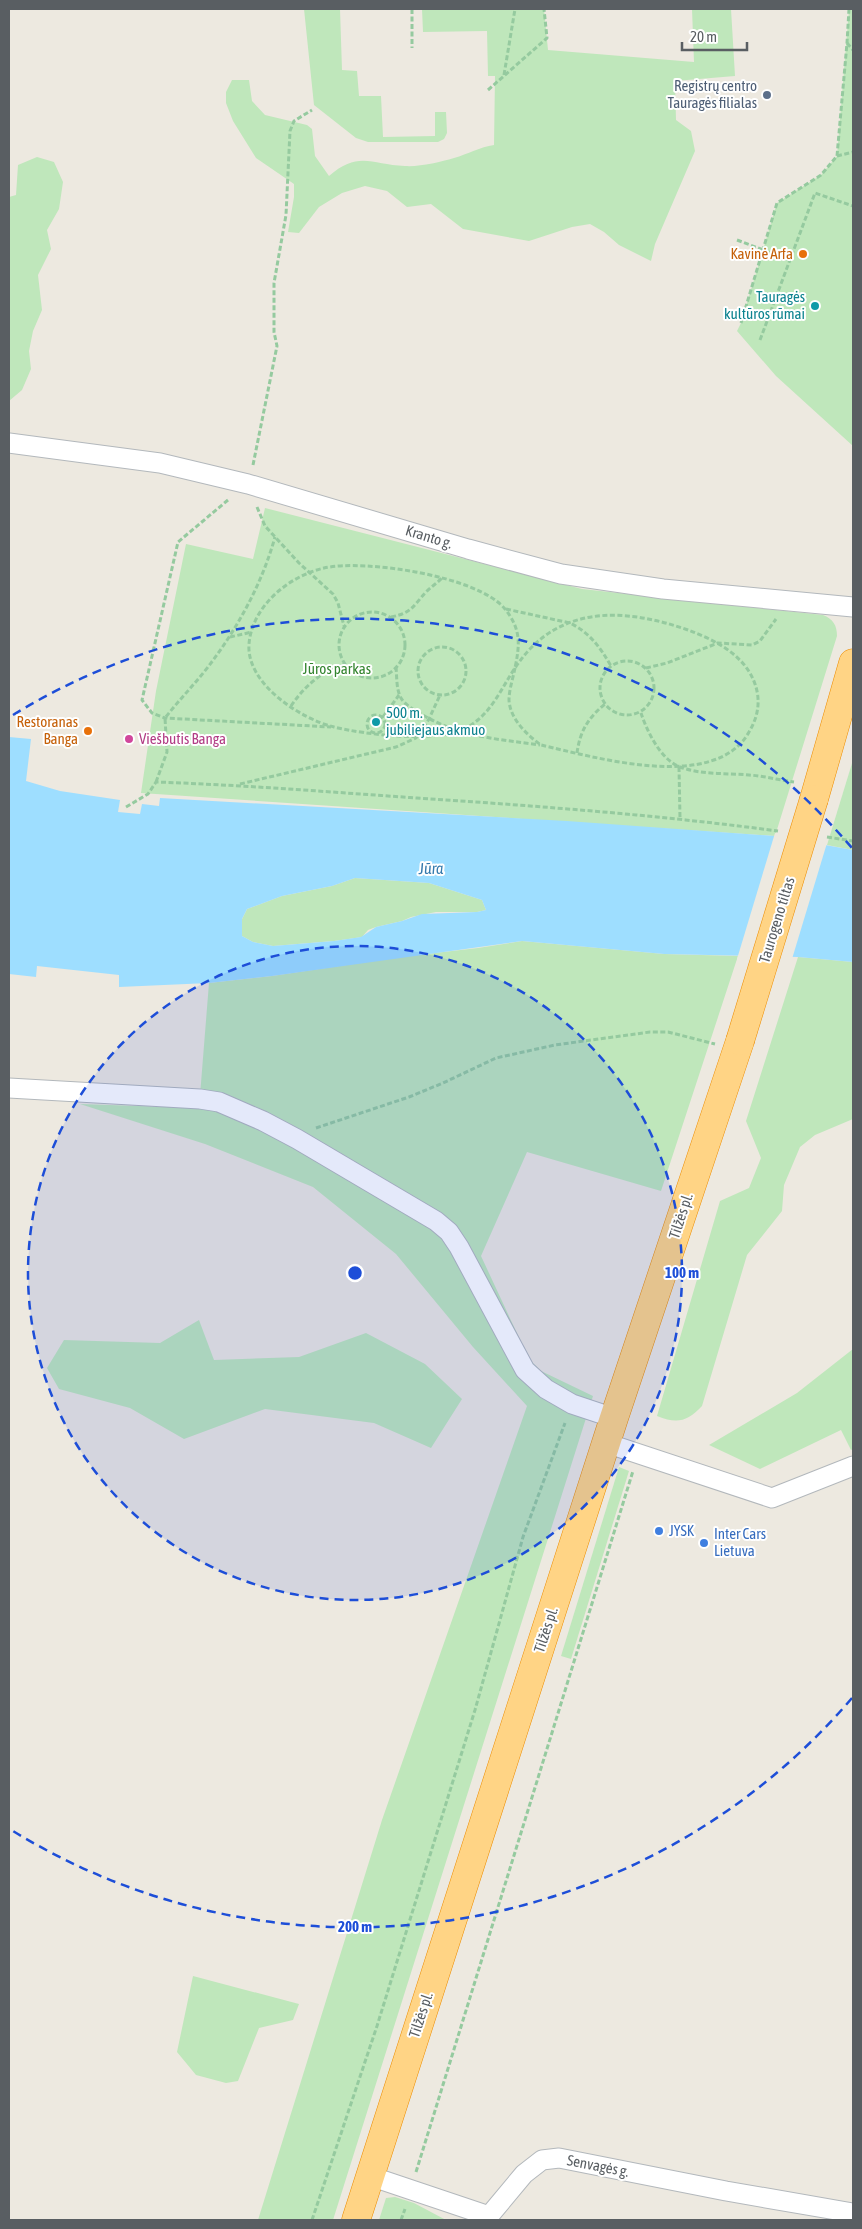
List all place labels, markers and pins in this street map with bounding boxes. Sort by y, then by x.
place label: Registrų centro Tauragės filialas [668,77,757,111]
marker: Registrų centro Tauragės filialas [761,89,773,101]
place label: Kavinė Arfa [730,245,793,262]
marker: Kavinė Arfa [797,248,809,260]
place label: Tauragės kultūros rūmai [724,288,805,322]
marker: Tauragės kultūros rūmai [809,300,821,312]
place label: 500 m. jubiliejaus akmuo [385,704,485,738]
place label: Restoranas Banga [17,713,78,747]
marker: 500 m. jubiliejaus akmuo [370,716,382,728]
marker: Restoranas Banga [82,725,94,737]
place label: Viešbutis Banga [139,730,226,747]
marker: Viešbutis Banga [123,733,135,745]
centre of rings [346,1264,364,1282]
place label: JYSK [669,1522,695,1539]
marker: JYSK [653,1525,665,1537]
place label: Inter Cars Lietuva [714,1525,766,1559]
marker: Inter Cars Lietuva [698,1537,710,1549]

